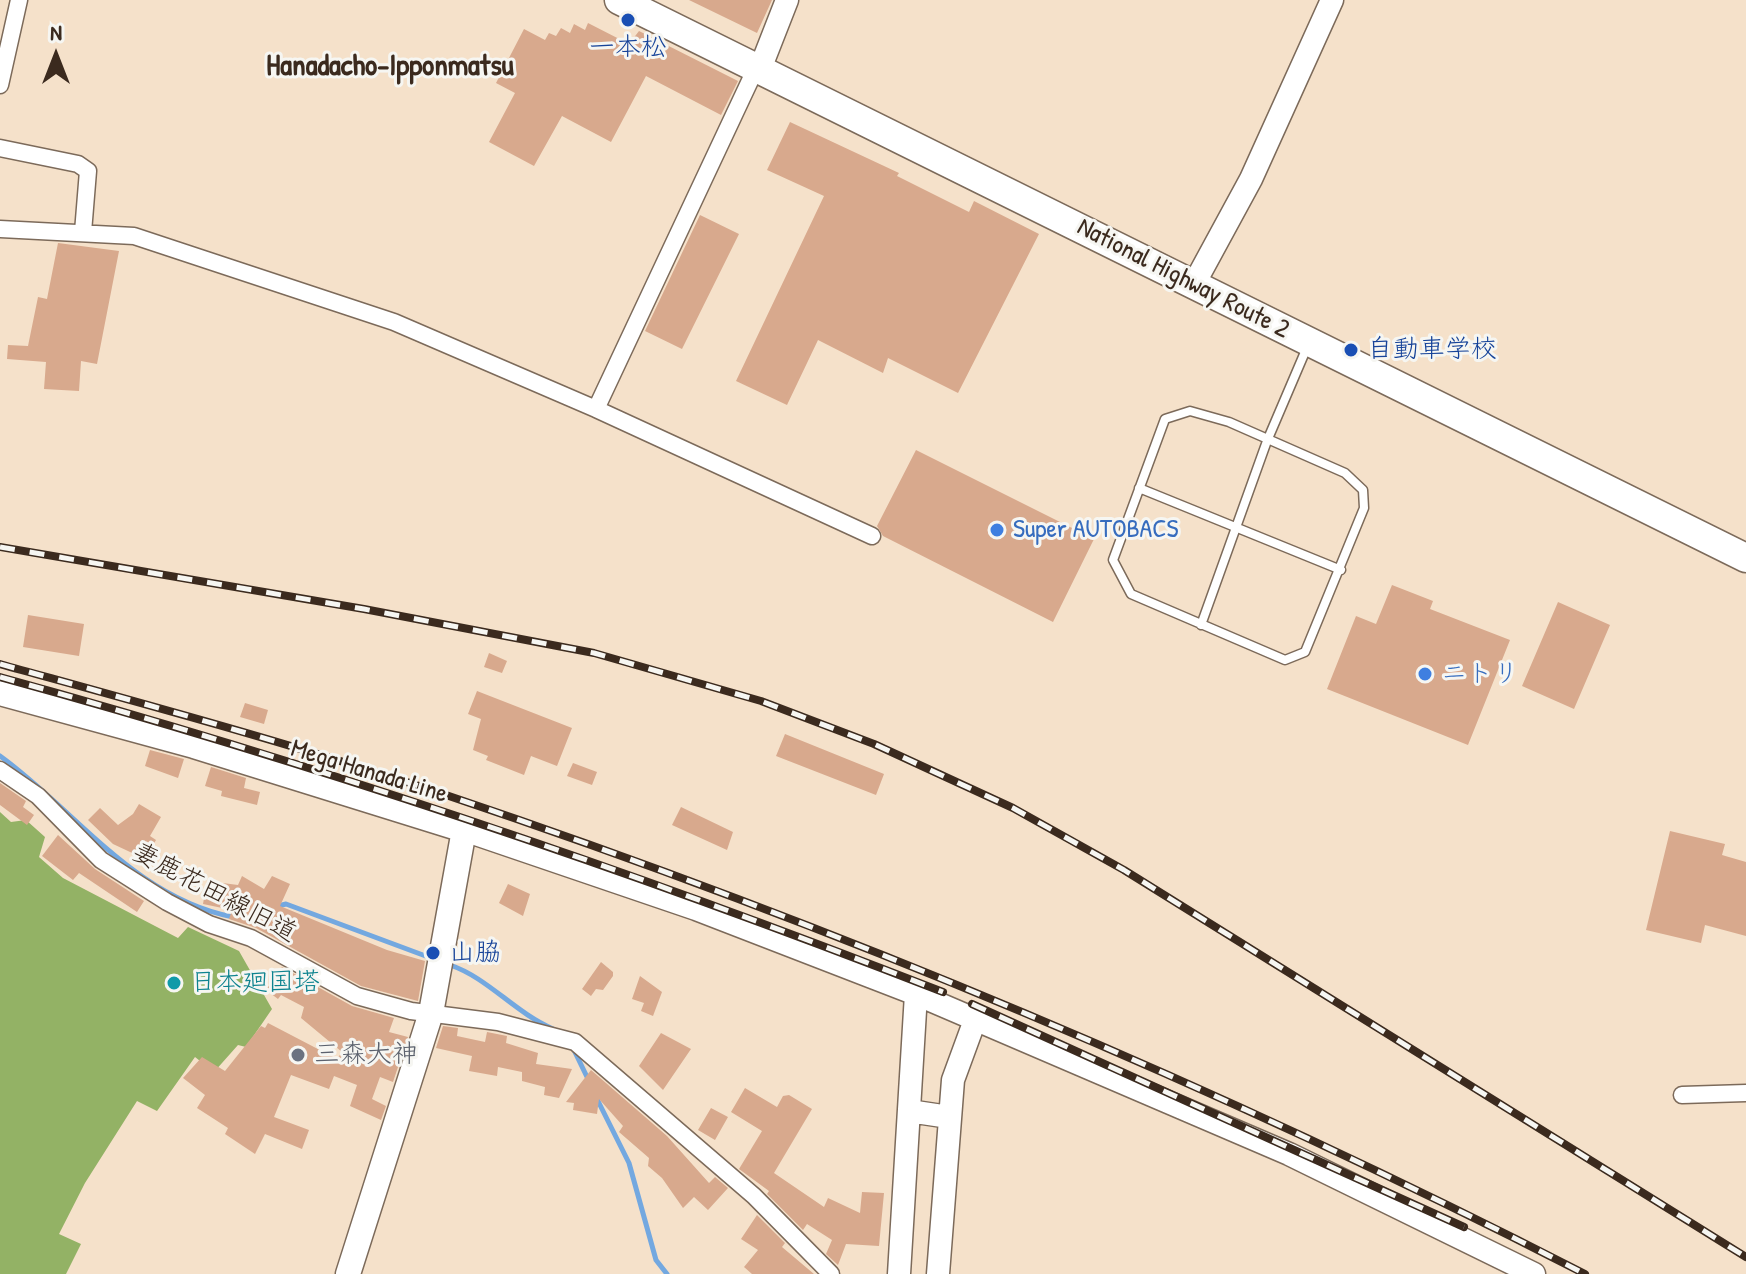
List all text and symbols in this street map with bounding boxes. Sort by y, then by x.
marker: 一本松 [619,11,637,29]
north arrow [16,16,96,96]
text: N [50,17,62,47]
place label: 一本松 [589,32,667,64]
district label: Hanadacho-Ipponmatsu [266,49,514,85]
street label: National Highway Route 2 [1072,212,1294,346]
place label: 自動車学校 [1367,334,1497,366]
marker: 自動車学校 [1342,341,1360,359]
place label: Super AUTOBACS [1013,514,1178,546]
marker: Super AUTOBACS [988,521,1006,539]
place label: ニトリ [1441,658,1519,690]
marker: ニトリ [1416,665,1434,683]
street label: Mega Hanada Line [287,733,451,811]
street label: 妻鹿花田線旧道 [126,837,302,949]
place label: 山脇 [449,937,501,969]
marker: 山脇 [424,944,442,962]
place label: 日本廻国塔 [190,967,320,999]
marker: 日本廻国塔 [165,974,183,992]
place label: 三森大神 [314,1039,418,1071]
marker: 三森大神 [289,1046,307,1064]

